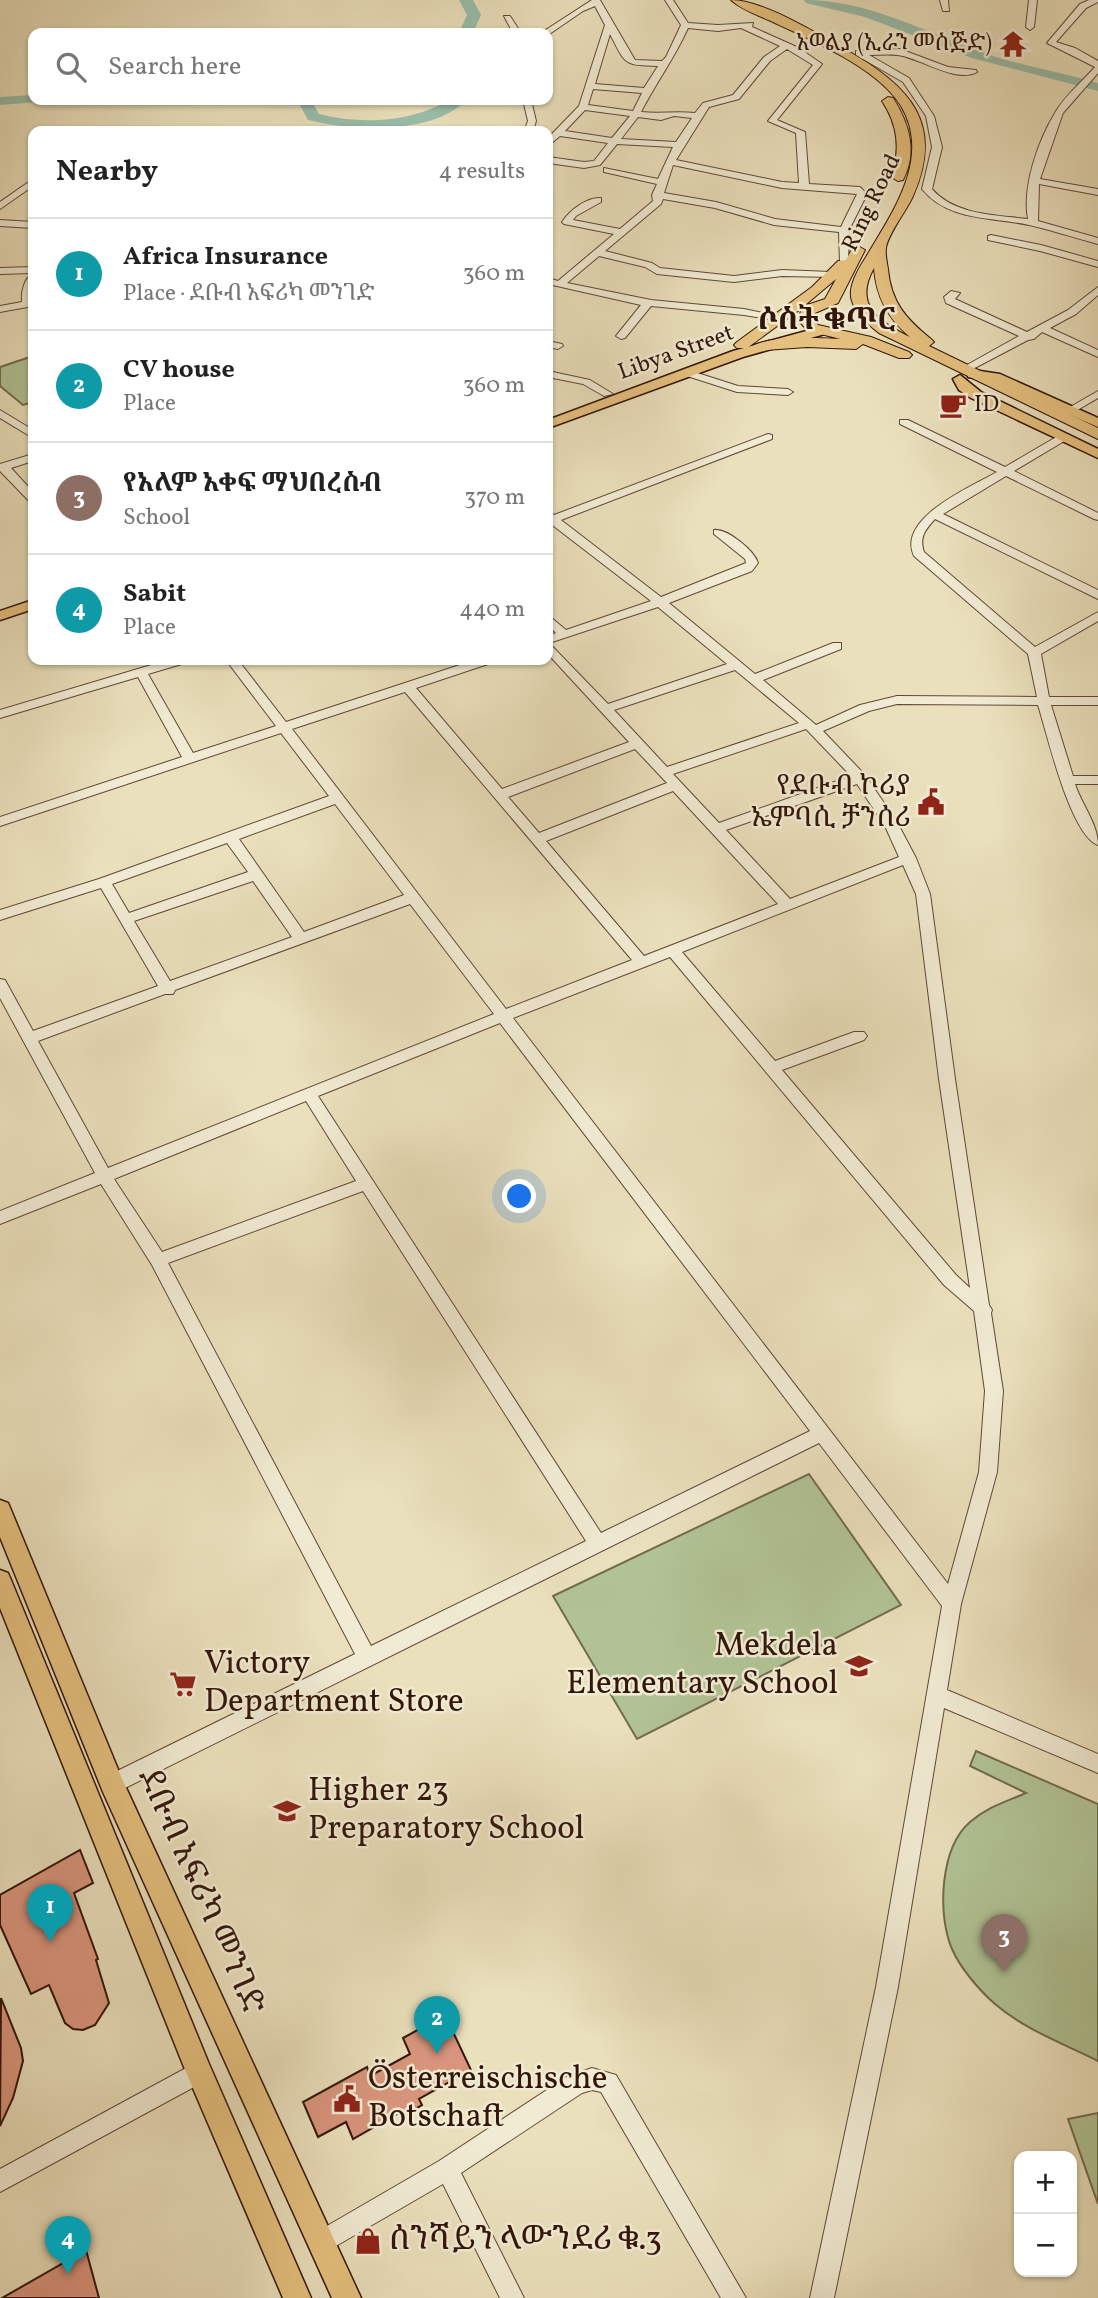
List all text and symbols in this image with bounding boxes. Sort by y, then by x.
search box [28,28,553,105]
place label: አወልያ (ኢራን መስጅድ) [796,28,992,60]
temple icon: አወልያ (ኢራን መስጅድ) [998,29,1028,59]
icon: search [52,48,90,86]
text: Search here [108,49,241,85]
street label: Ring Road [835,149,909,257]
text: Nearby [56,151,158,193]
text: 4 results [439,156,525,188]
text: Africa Insurance [123,239,328,275]
text: 1 [74,258,84,290]
text: 360 m [463,258,525,290]
text: Place · ደቡብ አፍሪካ መንገድ [123,278,375,310]
district label: ሶስት ቁጥር [758,300,896,342]
street label: Libya Street [614,317,738,389]
text: CV house [123,352,235,388]
text: 2 [73,370,85,402]
text: 360 m [463,370,525,402]
text: Place [123,388,176,420]
place label: ID [974,389,999,421]
cafe icon: ID [938,390,968,420]
text: የአለም አቀፍ ማህበረስብ [123,466,382,502]
text: 3 [73,482,85,514]
text: 370 m [464,482,525,514]
text: School [123,502,190,534]
text: Sabit [123,576,186,612]
text: 4 [72,594,86,626]
text: 440 m [459,594,525,626]
text: Place [123,612,176,644]
place label: የደቡብ ኮሪያ ኤምባሲ ቻንሰሪ [751,767,910,838]
public building icon: የደቡብ ኮሪያ ኤምባሲ ቻንሰሪ [916,787,946,817]
your location [502,1179,536,1213]
place label: Mekdela Elementary School [566,1624,838,1708]
place label: Victory Department Store [204,1642,464,1726]
school or university icon: Mekdela Elementary School [844,1651,874,1681]
supermarket icon: Victory Department Store [168,1669,198,1699]
street label: ደቡብ አፍሪካ መንገድ [125,1761,275,2023]
place label: Higher 23 Preparatory School [308,1769,584,1853]
school or university icon: Higher 23 Preparatory School [272,1796,302,1826]
pin: 1 [27,1884,73,1942]
pin: 3 [981,1914,1027,1972]
pin: 2 [414,1996,460,2054]
place label: Österreischische Botschaft [368,2057,607,2141]
public building icon: Österreischische Botschaft [332,2084,362,2114]
map controls [1014,2151,1077,2277]
button: + [1014,2151,1077,2214]
button: − [1014,2214,1077,2277]
pin: 4 [45,2216,91,2274]
place label: ሰንሻይን ላውንደሪ ቁ.3 [389,2218,662,2264]
shop icon: ሰንሻይን ላውንደሪ ቁ.3 [353,2226,383,2256]

